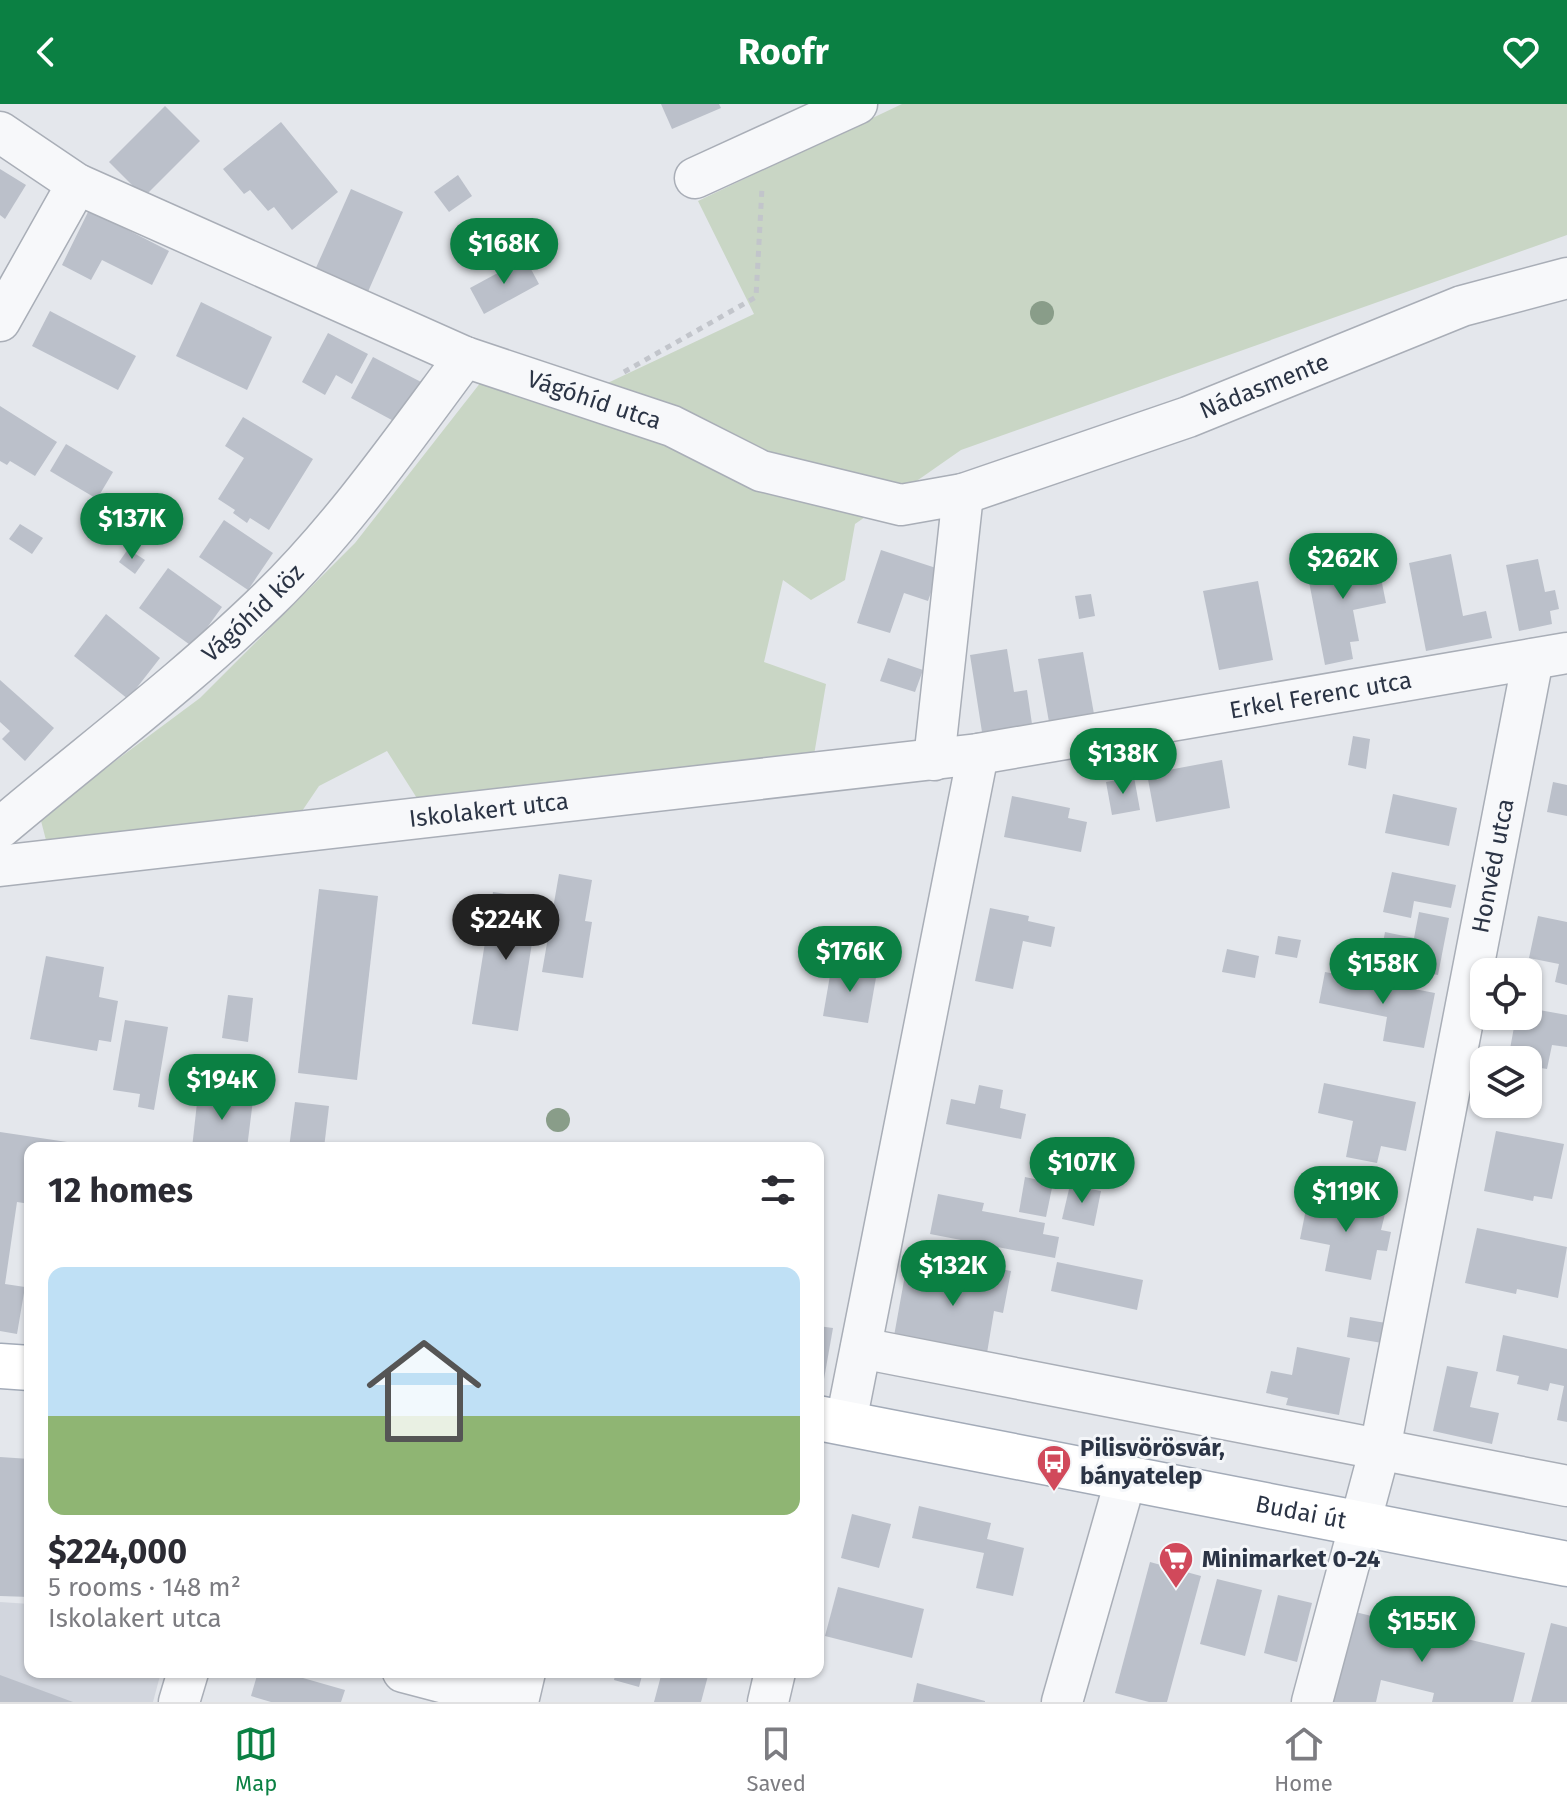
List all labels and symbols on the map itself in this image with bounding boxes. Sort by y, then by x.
pin: $168K [448,218,560,286]
street label: Nádasmente [1195,347,1333,425]
street label: Vágóhíd utca [524,365,665,435]
pin: $137K [76,493,188,561]
pin: $262K [1287,533,1399,601]
street label: Vágóhíd köz [196,558,309,668]
street label: Erkel Ferenc utca [1227,666,1414,725]
pin: $138K [1067,728,1179,796]
street label: Iskolakert utca [407,787,570,833]
street label: Honvéd utca [1466,796,1520,935]
pin: $224K [450,894,562,962]
pin: $176K [794,926,906,994]
pin: $158K [1327,938,1439,1006]
pin: $194K [166,1054,278,1122]
pin: $107K [1026,1137,1138,1205]
pin: $119K [1290,1166,1402,1234]
pin: $132K [897,1240,1009,1308]
place label: Pilisvörösvár, bányatelep [1080,1434,1225,1490]
bus stop icon: Pilisvörösvár, bányatelep [1035,1443,1073,1493]
street label: Budai út [1253,1490,1349,1535]
supermarket icon: Minimarket 0-24 [1157,1540,1195,1590]
place label: Minimarket 0-24 [1202,1545,1381,1573]
pin: $155K [1366,1596,1478,1664]

